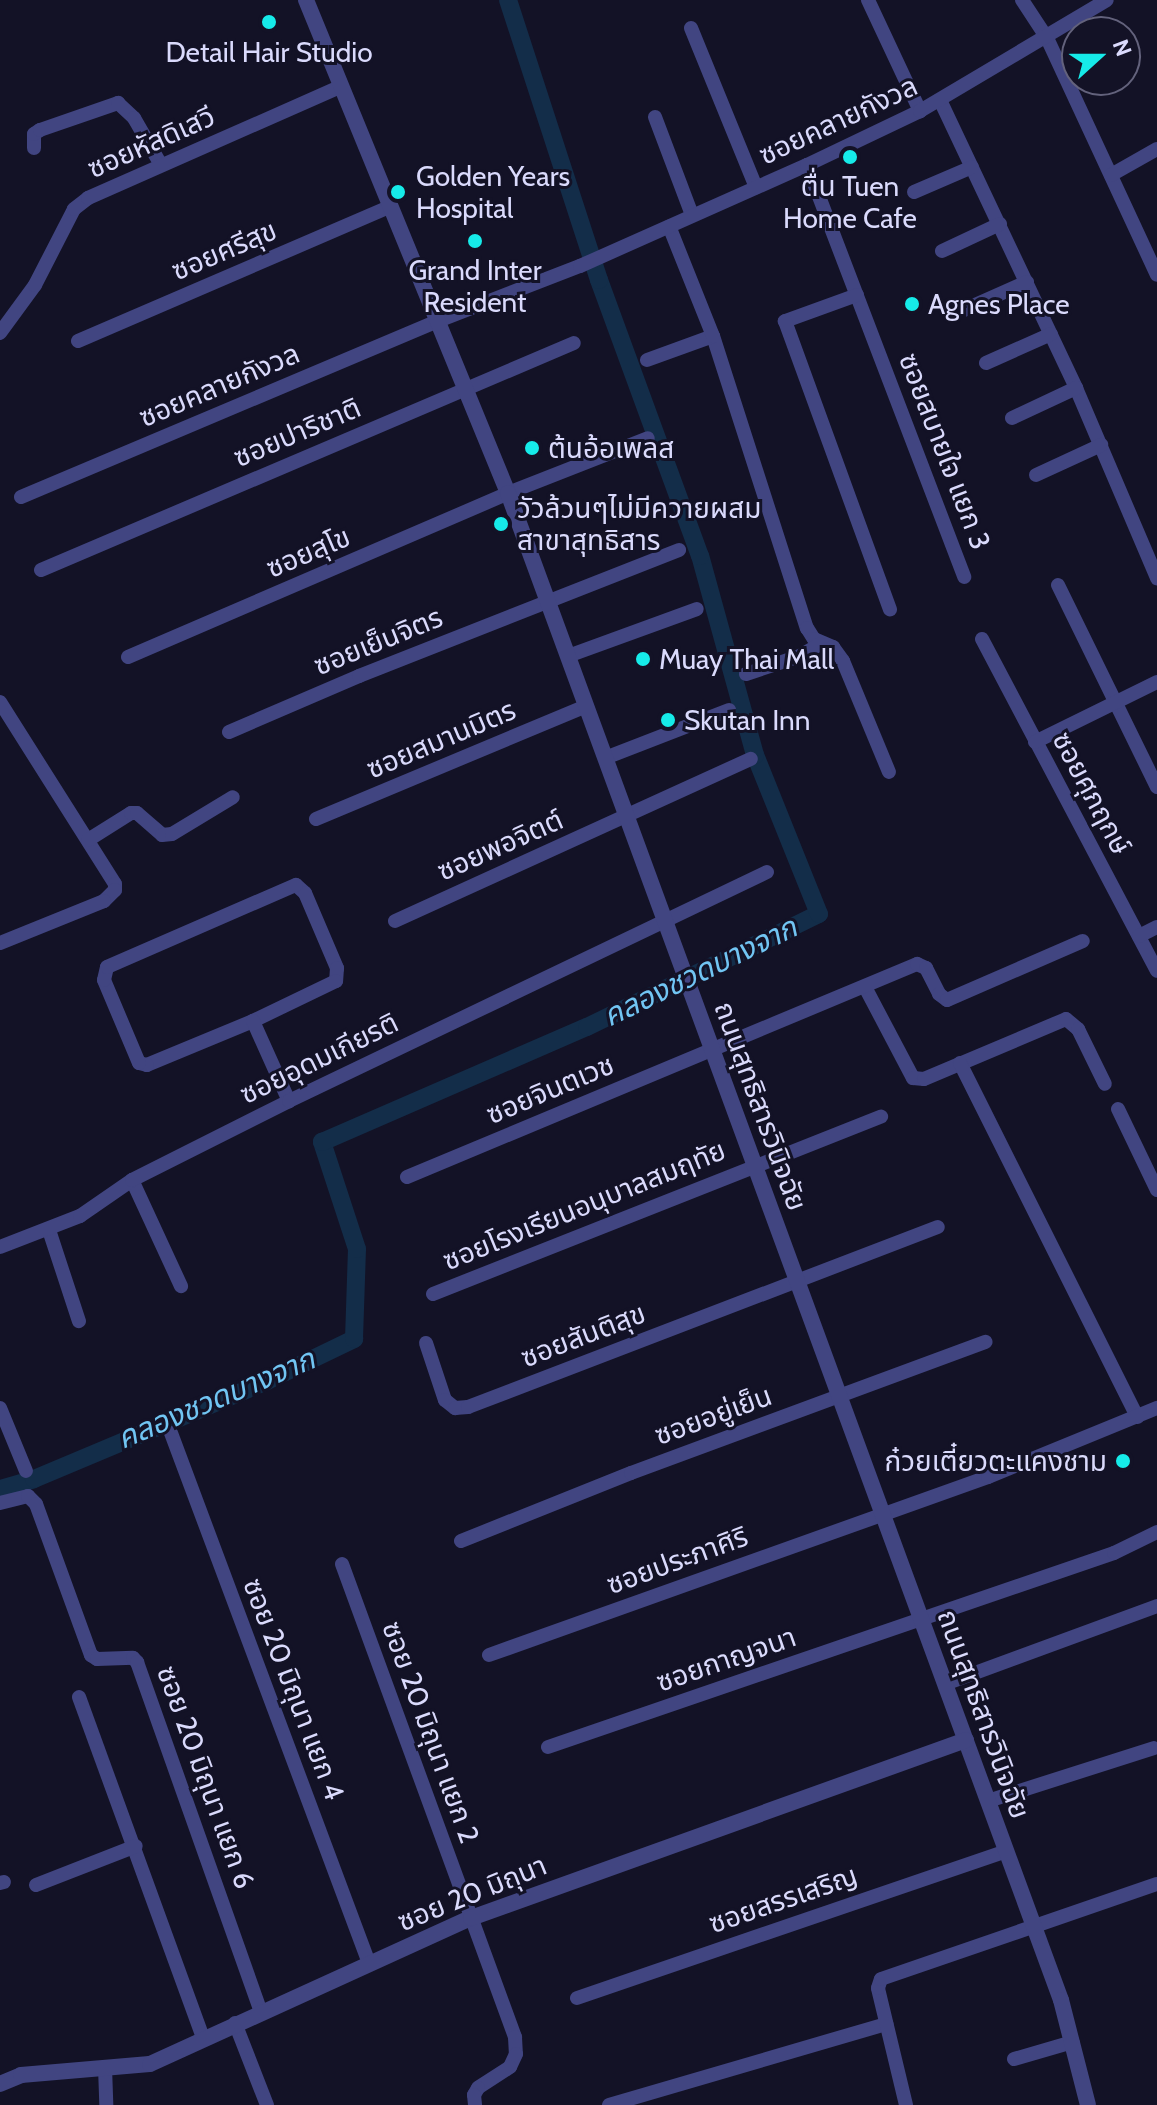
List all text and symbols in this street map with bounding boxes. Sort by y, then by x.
marker: Detail Hair Studio [260,13,278,31]
north arrow [1061,16,1141,96]
place label: Detail Hair Studio [165,35,373,69]
text: N [1107,36,1137,60]
street label: ซอยคลายกังวล [753,69,923,171]
street label: ซอยหัสดิเสวี [82,99,220,185]
marker: ตื่น Tuen Home Cafe [841,148,859,166]
place label: Golden Years Hospital [416,159,570,225]
place label: ตื่น Tuen Home Cafe [783,169,917,235]
marker: Golden Years Hospital [387,181,409,203]
street label: ซอยศรีสุข [166,213,282,287]
marker: Grand Inter Resident [466,232,484,250]
place label: Grand Inter Resident [408,253,542,319]
place label: Agnes Place [928,287,1070,321]
marker: Agnes Place [903,295,921,313]
street label: ซอยคลายกังวล [134,336,304,434]
street label: ซอยสบายใจ แยก 3 [892,348,998,554]
street label: ซอยปาริชาติ [228,390,366,474]
place label: ต้นอ้อเพลส [548,431,674,465]
marker: ต้นอ้อเพลส [523,439,541,457]
place label: วัวล้วนๆไม่มีควายผสม สาขาสุทธิสาร [517,491,761,557]
marker: วัวล้วนๆไม่มีควายผสม สาขาสุทธิสาร [492,515,510,533]
street label: ซอยสุโข [261,519,355,585]
street label: ซอยเย็นจิตร [309,600,447,682]
place label: Muay Thai Mall [659,642,834,676]
marker: Muay Thai Mall [634,650,652,668]
street label: ซอยสมานมิตร [361,693,521,785]
place label: Skutan Inn [684,703,810,737]
marker: Skutan Inn [659,711,677,729]
street label: ซอยศุภฤกษ์ [1046,726,1138,860]
street label: ซอยพอจิตต์ [432,802,568,888]
water label: คลองชวดบางจาก [597,910,803,1034]
street label: ถนนสุทธิสารวินิจฉัย [708,997,814,1215]
street label: ซอยอุดมเกียรติ [234,1005,404,1111]
street label: ซอยจินตเวช [481,1047,619,1131]
street label: ซอยโรงเรียนอนุบาลสมฤทัย [438,1133,730,1277]
street label: ซอยสันติสุข [516,1296,650,1374]
water label: คลองชวดบางจาก [112,1341,320,1457]
street label: ซอยอยู่เย็น [650,1378,776,1452]
place label: ก๋วยเตี๋ยวตะแคงชาม [885,1444,1107,1478]
marker: ก๋วยเตี๋ยวตะแคงชาม [1114,1452,1132,1470]
street label: ซอยประภาศิริ [602,1519,752,1601]
street label: ซอย 20 มิถุนา แยก 4 [236,1573,352,1805]
street label: ถนนสุทธิสารวินิจฉัย [931,1605,1037,1823]
street label: ซอย 20 มิถุนา แยก 2 [375,1617,487,1847]
street label: ซอยกาญจนา [652,1619,800,1699]
street label: ซอย 20 มิถุนา แยก 6 [150,1661,262,1893]
street label: ซอย 20 มิถุนา [393,1848,551,1938]
street label: ซอยสรรเสริญ [704,1858,862,1940]

